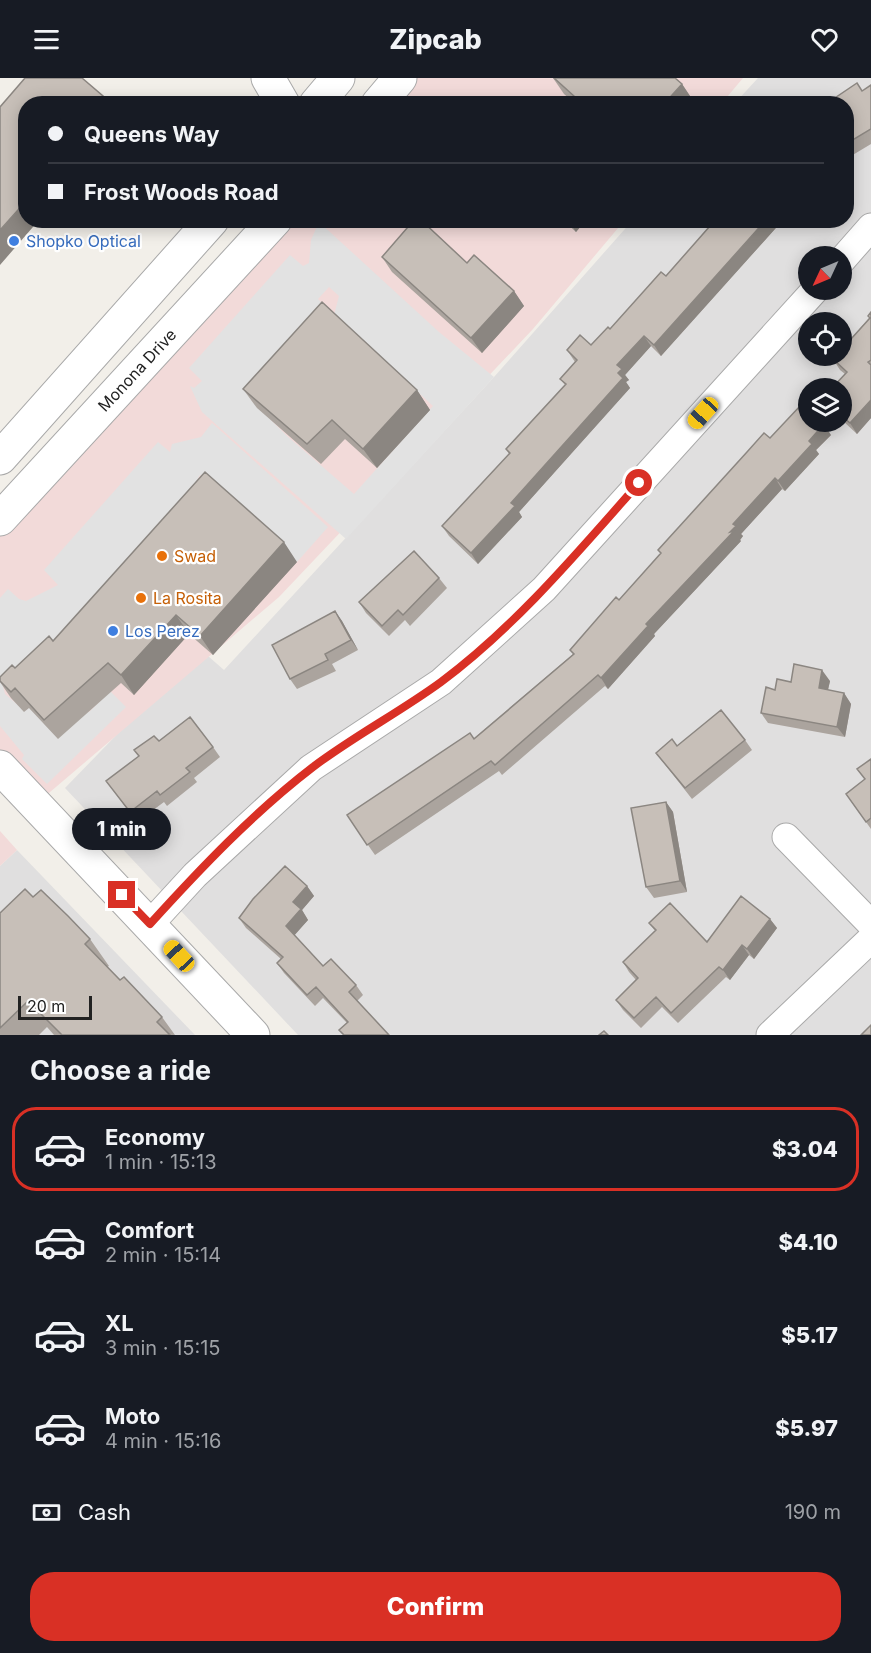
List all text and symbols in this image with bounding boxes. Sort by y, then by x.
icon: menu [30,23,63,56]
text: Zipcab [389,23,482,56]
icon: heart [808,23,841,56]
text: Queens Way [84,121,219,147]
text: Frost Woods Road [84,179,279,205]
place label: Shopko Optical [26,231,141,251]
marker: Shopko Optical [7,234,21,248]
north arrow [798,246,852,300]
map controls [798,246,852,432]
button: locate [798,312,852,366]
street label: Monona Drive [94,325,180,415]
button: layers [798,378,852,432]
car [684,394,722,432]
route start [625,469,652,496]
place label: Swad [174,546,216,566]
marker: Swad [155,549,169,563]
place label: La Rosita [153,588,222,608]
marker: La Rosita [134,591,148,605]
place label: Los Perez [125,621,200,641]
marker: Los Perez [106,624,120,638]
callout: 1 min [72,808,172,850]
text: 1 min [96,817,147,841]
route end [108,881,135,908]
car [160,937,198,975]
scale bar [18,993,92,1020]
text: 20 m [27,996,65,1016]
text: Choose a ride [30,1054,211,1087]
icon: car [33,1122,87,1176]
text: Economy [105,1124,205,1150]
text: $3.04 [772,1136,838,1162]
text: 1 min · 15:13 [105,1150,217,1174]
icon: car [33,1215,87,1269]
text: Comfort [105,1217,194,1243]
text: $4.10 [778,1229,838,1255]
text: 2 min · 15:14 [105,1243,221,1267]
icon: car [33,1308,87,1362]
text: XL [105,1310,134,1336]
text: $5.17 [781,1322,838,1348]
text: 3 min · 15:15 [105,1336,221,1360]
icon: car [33,1401,87,1455]
text: Moto [105,1403,160,1429]
text: $5.97 [775,1415,838,1441]
text: 4 min · 15:16 [105,1429,221,1453]
icon: cash [30,1496,63,1529]
text: Cash [78,1499,131,1525]
text: 190 m [785,1500,841,1524]
button: Confirm [30,1572,841,1641]

